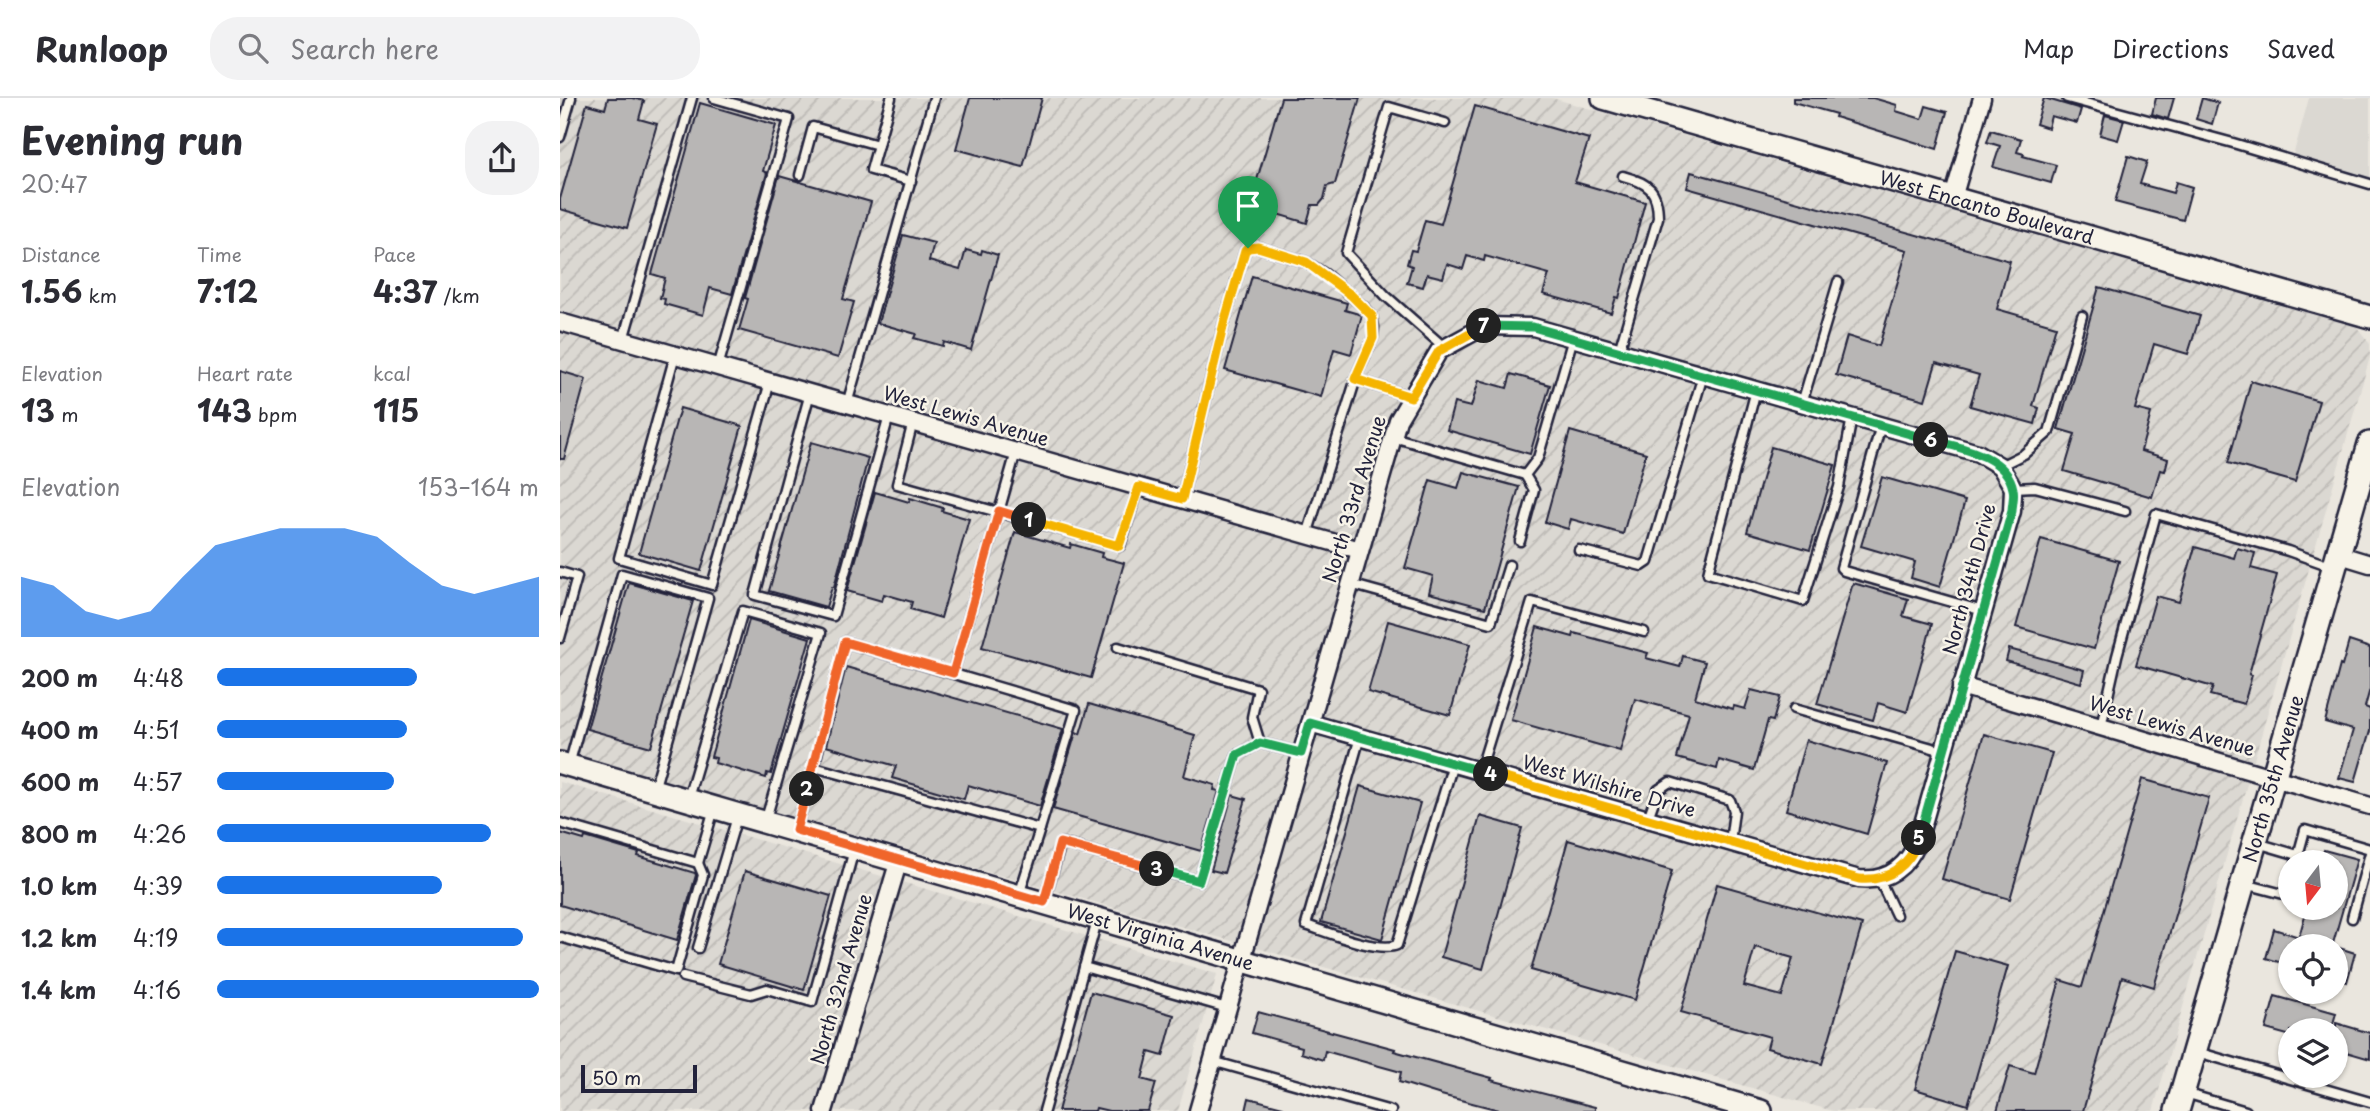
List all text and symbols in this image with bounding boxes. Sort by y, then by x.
search box [210,17,700,80]
text: Runloop [35,23,168,73]
icon: search [234,29,272,67]
text: Search here [290,29,439,68]
text: Map [2023,30,2074,66]
text: Directions [2112,30,2229,66]
text: Saved [2267,30,2335,66]
text: Evening run [21,111,243,168]
button: share [465,121,539,195]
street label: West Encanto Boulevard [1876,163,2098,251]
text: 20:47 [21,166,87,201]
pin [1218,176,1278,248]
icon: arrive [1229,187,1267,225]
text: Distance [21,240,101,268]
text: Time [197,240,242,268]
text: Pace [373,240,416,268]
text: 1.56 [21,268,82,313]
text: 7:12 [197,268,258,313]
text: 4:37 [373,268,437,313]
text: km [82,281,117,309]
text: /km [437,281,480,309]
pin: 7 [1466,308,1502,344]
text: 7 [1478,311,1489,339]
text: Elevation [21,359,103,387]
text: Heart rate [197,359,293,387]
text: kcal [373,359,411,387]
street label: West Lewis Avenue [880,378,1053,452]
text: 13 [21,387,55,432]
text: 143 [197,387,252,432]
text: 115 [373,387,419,432]
text: m [55,400,78,428]
text: bpm [252,400,297,428]
street label: North 33rd Avenue [1314,412,1392,586]
pin: 6 [1914,422,1948,458]
text: 6 [1924,425,1937,453]
text: Elevation [21,469,120,504]
text: 153–164 m [418,469,539,504]
street label: North 34th Drive [1934,500,2002,657]
pin: 1 [1012,502,1046,538]
text: 1 [1024,505,1033,533]
text: 200 m [21,660,98,695]
text: 4:48 [133,660,184,695]
street label: West Lewis Avenue [2086,688,2259,762]
street label: North 35th Avenue [2235,691,2310,865]
text: 400 m [21,712,99,747]
text: 4:51 [133,712,179,747]
street label: West Wilshire Drive [1519,747,1699,823]
pin: 4 [1474,756,1508,792]
text: 4 [1484,759,1497,787]
text: 600 m [21,764,99,799]
text: 4:57 [133,764,182,799]
pin: 2 [790,772,824,806]
text: 2 [800,774,813,802]
text: 800 m [21,816,98,851]
text: 4:26 [133,816,186,851]
pin: 5 [1902,820,1936,856]
text: 5 [1912,823,1925,851]
north arrow [2278,850,2348,920]
map controls [2278,850,2348,1088]
pin: 3 [1140,852,1174,886]
text: 3 [1150,854,1163,882]
text: 1.0 km [21,868,98,903]
text: 4:39 [133,868,183,903]
street label: North 32nd Avenue [802,890,878,1067]
street label: West Virginia Avenue [1064,896,1257,976]
text: 1.2 km [21,920,97,955]
text: 4:19 [133,920,179,955]
button: locate [2278,934,2348,1004]
text: 1.4 km [21,972,96,1007]
text: 4:16 [133,972,181,1007]
button: layers [2278,1018,2348,1088]
scale bar [581,1062,696,1094]
text: 50 m [592,1063,641,1091]

